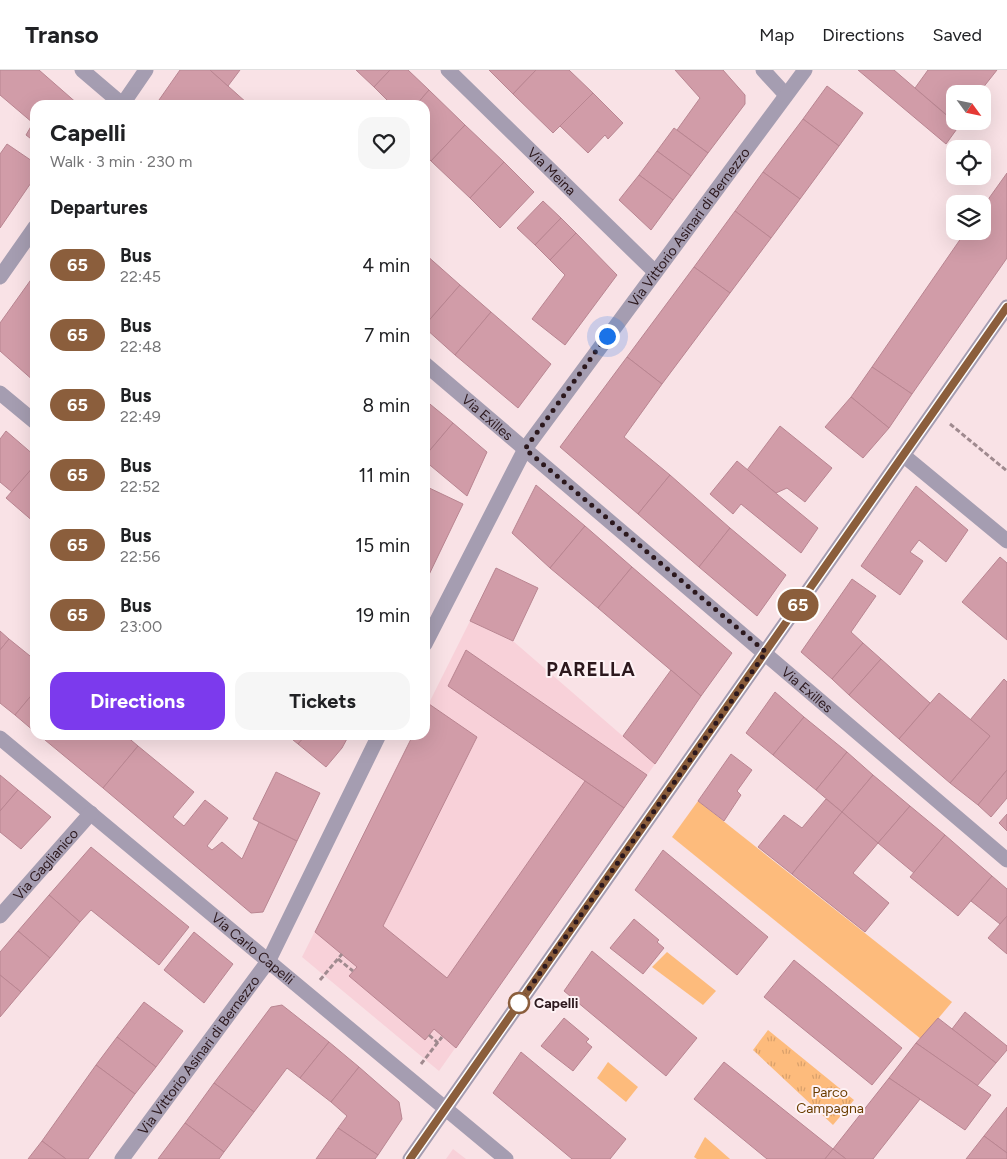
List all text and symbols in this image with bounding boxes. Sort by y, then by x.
text: Transo [25,20,99,49]
text: Map [759,24,794,46]
text: Directions [822,24,904,46]
text: Saved [932,24,982,46]
north arrow [946,85,991,130]
map controls [946,85,991,240]
button: heart [358,117,410,169]
text: Capelli [50,118,126,147]
button: locate [946,140,991,185]
street label: Via Meina [524,144,580,199]
street label: Via Vittorio Asinari di Bernezzo [625,144,753,310]
text: Walk · 3 min · 230 m [50,152,192,171]
button: layers [946,195,991,240]
text: Departures [50,196,148,219]
text: Bus [120,244,151,267]
text: 65 [67,254,88,276]
text: 4 min [362,254,410,277]
text: 22:45 [120,267,161,286]
text: Bus [120,314,151,337]
text: 65 [67,324,88,346]
text: 7 min [364,324,410,347]
your location [595,324,620,349]
text: 22:48 [120,337,162,356]
text: Bus [120,384,151,407]
street label: Via Exilles [458,391,517,444]
text: 65 [67,394,88,416]
text: 8 min [362,394,410,417]
text: 22:49 [120,407,161,426]
text: Bus [120,454,151,477]
text: 65 [67,464,88,486]
text: 11 min [358,464,410,487]
text: 22:52 [120,477,160,496]
text: Bus [120,524,151,547]
text: 65 [67,534,88,556]
text: 15 min [355,534,410,557]
text: 22:56 [120,547,160,566]
line badge: 65 [776,589,820,621]
text: Bus [120,594,151,617]
text: 65 [788,594,808,616]
text: 65 [67,604,88,626]
text: 19 min [356,604,410,627]
text: 23:00 [120,617,162,636]
district label: PARELLA [546,658,636,681]
street label: Via Exilles [778,663,836,716]
button: Directions [50,672,225,730]
button: Tickets [235,672,410,730]
street label: Via Gaglianico [10,825,82,904]
street label: Via Carlo Capelli [208,909,298,988]
street label: Via Vittorio Asinari di Bernezzo [134,972,263,1138]
marker: Capelli [508,992,530,1014]
place label: Capelli [534,995,578,1012]
park label: Parco Campagna [796,1084,864,1117]

